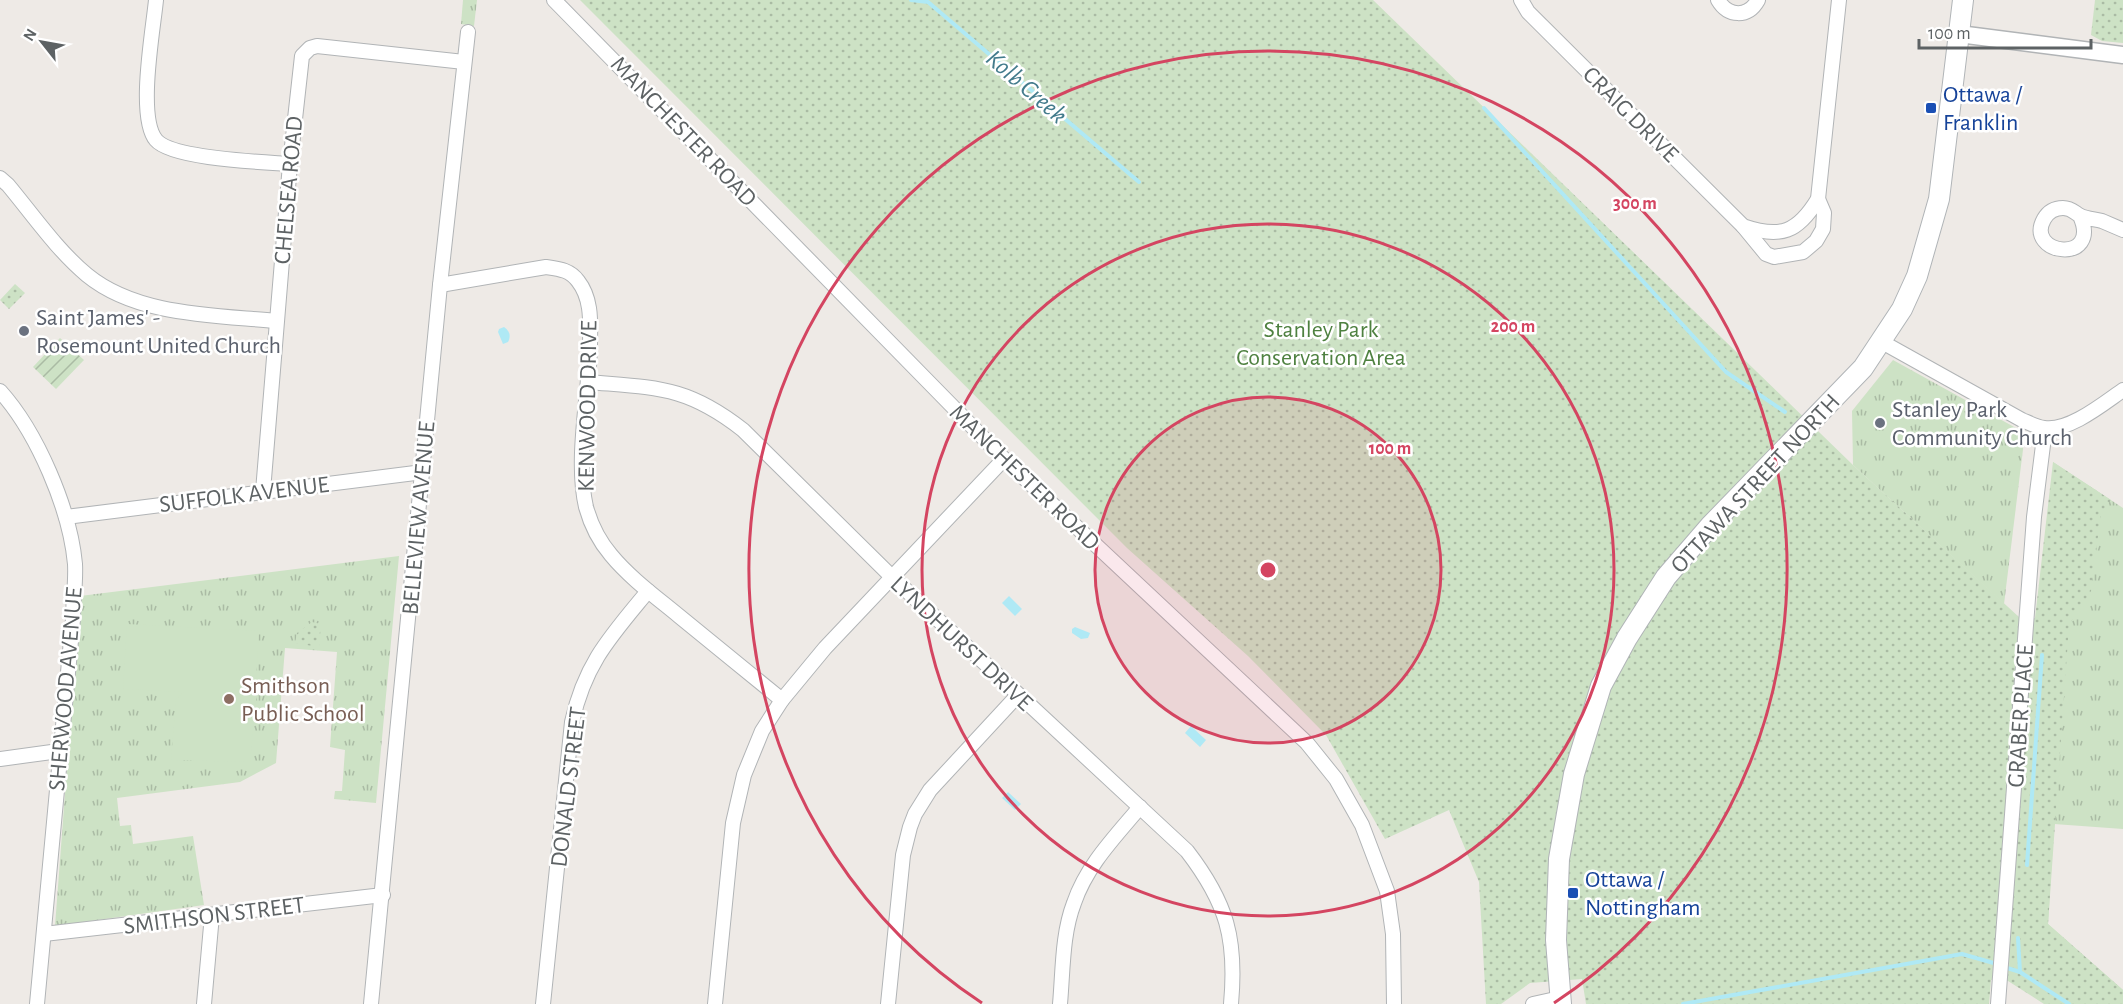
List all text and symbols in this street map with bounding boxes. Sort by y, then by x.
north arrow [12,12,72,72]
scale bar [1919,12,2092,50]
text: 100 m [1928,25,1971,43]
text: N [20,26,40,44]
water label: Kolb Creek [981,45,1072,129]
street label: MANCHESTER ROAD [606,52,761,211]
street label: CRAIG DRIVE [1578,62,1683,167]
place label: Ottawa / Franklin [1943,83,2022,135]
marker: Ottawa / Franklin [1924,101,1938,115]
street label: CHELSEA ROAD [271,115,307,265]
text: 300 m [1613,195,1657,213]
place label: Saint James' - Rosemount United Church [36,306,281,358]
park label: Stanley Park Conservation Area [1236,318,1406,370]
text: 200 m [1491,318,1535,336]
street label: KENWOOD DRIVE [575,320,602,492]
marker: Saint James' - Rosemount United Church [17,324,31,338]
street label: OTTAWA STREET NORTH [1667,389,1845,578]
place label: Stanley Park Community Church [1892,398,2072,450]
street label: MANCHESTER ROAD [945,400,1104,555]
marker: Stanley Park Community Church [1873,416,1887,430]
street label: BELLEVIEW AVENUE [399,420,439,616]
text: 100 m [1369,440,1411,458]
street label: SUFFOLK AVENUE [158,473,331,517]
centre of rings [1258,560,1278,580]
street label: LYNDHURST DRIVE [886,572,1037,716]
street label: SHERWOOD AVENUE [45,586,87,792]
street label: GRABER PLACE [2004,643,2038,788]
place label: Smithson Public School [241,674,365,726]
marker: Smithson Public School [222,692,236,706]
street label: DONALD STREET [547,705,591,869]
place label: Ottawa / Nottingham [1585,868,1700,920]
marker: Ottawa / Nottingham [1566,886,1580,900]
street label: SMITHSON STREET [122,893,306,939]

